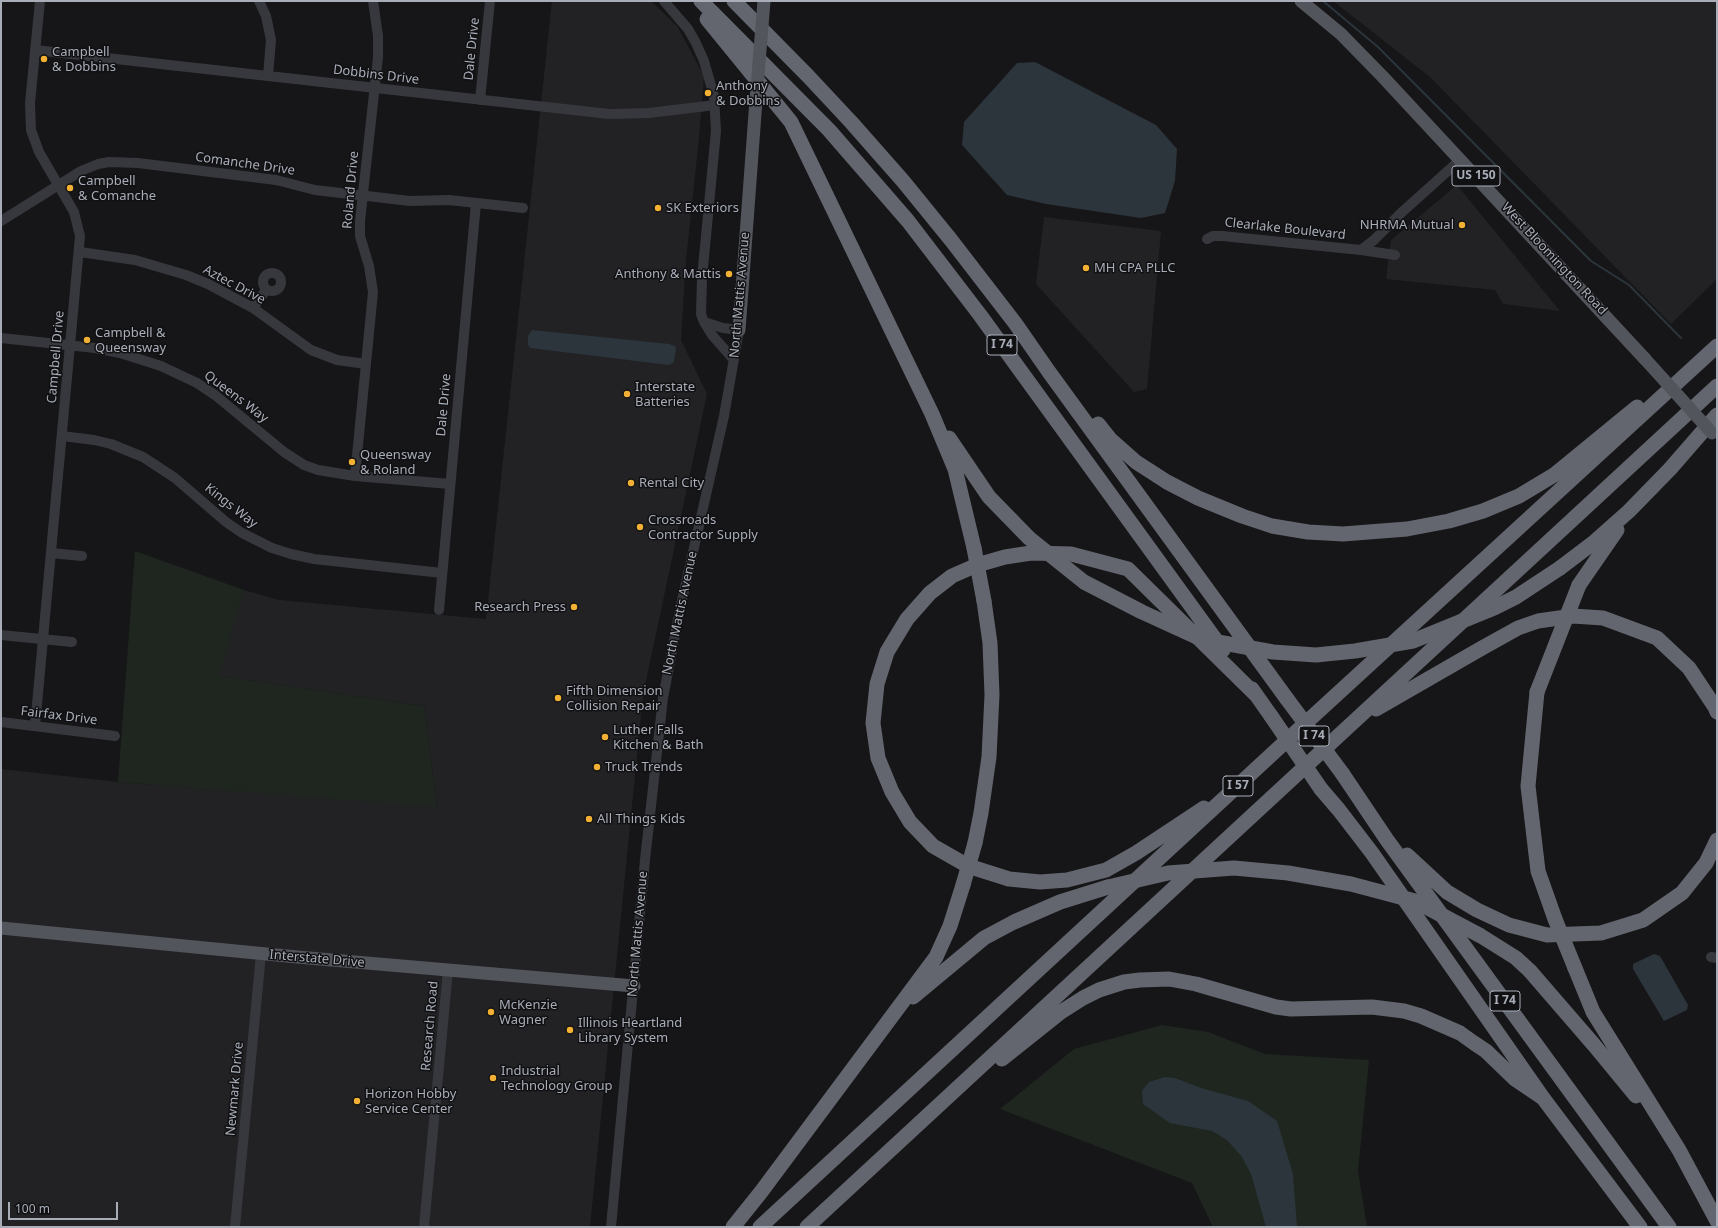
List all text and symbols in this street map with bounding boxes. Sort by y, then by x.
street label: Dale Drive [461,17,483,81]
place label: Campbell & Dobbins [52,44,116,75]
marker: Campbell & Dobbins [39,54,49,64]
street label: Dobbins Drive [332,62,420,88]
place label: Anthony & Dobbins [716,78,780,109]
marker: Anthony & Dobbins [703,88,713,98]
street label: Comanche Drive [194,149,296,179]
street label: Roland Drive [340,150,362,230]
road number: US 150 [1452,166,1500,186]
place label: Campbell & Comanche [78,173,156,204]
marker: Campbell & Comanche [65,183,75,193]
place label: SK Exteriors [666,200,739,216]
street label: West Bloomington Road [1498,200,1610,318]
marker: SK Exteriors [653,203,663,213]
street label: Clearlake Boulevard [1224,215,1346,243]
place label: NHRMA Mutual [1360,217,1454,233]
marker: NHRMA Mutual [1457,220,1467,230]
street label: North Mattis Avenue [727,231,753,359]
place label: MH CPA PLLC [1094,260,1175,276]
street label: Aztec Drive [200,262,268,308]
marker: MH CPA PLLC [1081,263,1091,273]
place label: Anthony & Mattis [615,266,721,282]
marker: Anthony & Mattis [724,269,734,279]
street label: Campbell Drive [44,310,68,404]
place label: Campbell & Queensway [95,325,166,356]
marker: Campbell & Queensway [82,335,92,345]
road number: I 74 [987,335,1017,355]
street label: Queens Way [201,368,271,426]
street label: Dale Drive [433,373,455,437]
place label: Interstate Batteries [635,379,695,410]
marker: Interstate Batteries [622,389,632,399]
place label: Queensway & Roland [360,447,431,478]
marker: Queensway & Roland [347,457,357,467]
place label: Rental City [639,475,704,491]
marker: Rental City [626,478,636,488]
street label: Kings Way [201,481,261,531]
place label: Crossroads Contractor Supply [648,512,758,543]
marker: Crossroads Contractor Supply [635,522,645,532]
street label: North Mattis Avenue [659,550,701,676]
place label: Research Press [474,599,566,615]
marker: Research Press [569,602,579,612]
place label: Fifth Dimension Collision Repair [566,683,663,714]
marker: Fifth Dimension Collision Repair [553,693,563,703]
street label: Fairfax Drive [20,704,98,728]
place label: Luther Falls Kitchen & Bath [613,722,703,753]
road number: I 74 [1299,726,1329,746]
marker: Luther Falls Kitchen & Bath [600,732,610,742]
place label: Truck Trends [605,759,683,775]
marker: Truck Trends [592,762,602,772]
road number: I 57 [1223,776,1253,796]
place label: All Things Kids [597,811,685,827]
marker: All Things Kids [584,814,594,824]
street label: North Mattis Avenue [625,870,651,998]
street label: Interstate Drive [269,947,365,971]
street label: Research Road [418,980,442,1072]
road number: I 74 [1490,991,1520,1011]
place label: McKenzie Wagner [499,997,557,1028]
marker: McKenzie Wagner [486,1007,496,1017]
place label: Illinois Heartland Library System [578,1015,682,1046]
marker: Illinois Heartland Library System [565,1025,575,1035]
street label: Newmark Drive [223,1041,247,1137]
place label: Industrial Technology Group [501,1063,613,1094]
marker: Industrial Technology Group [488,1073,498,1083]
place label: Horizon Hobby Service Center [365,1086,456,1117]
marker: Horizon Hobby Service Center [352,1096,362,1106]
scale bar [10,1194,120,1220]
text: 100 m [15,1200,50,1217]

